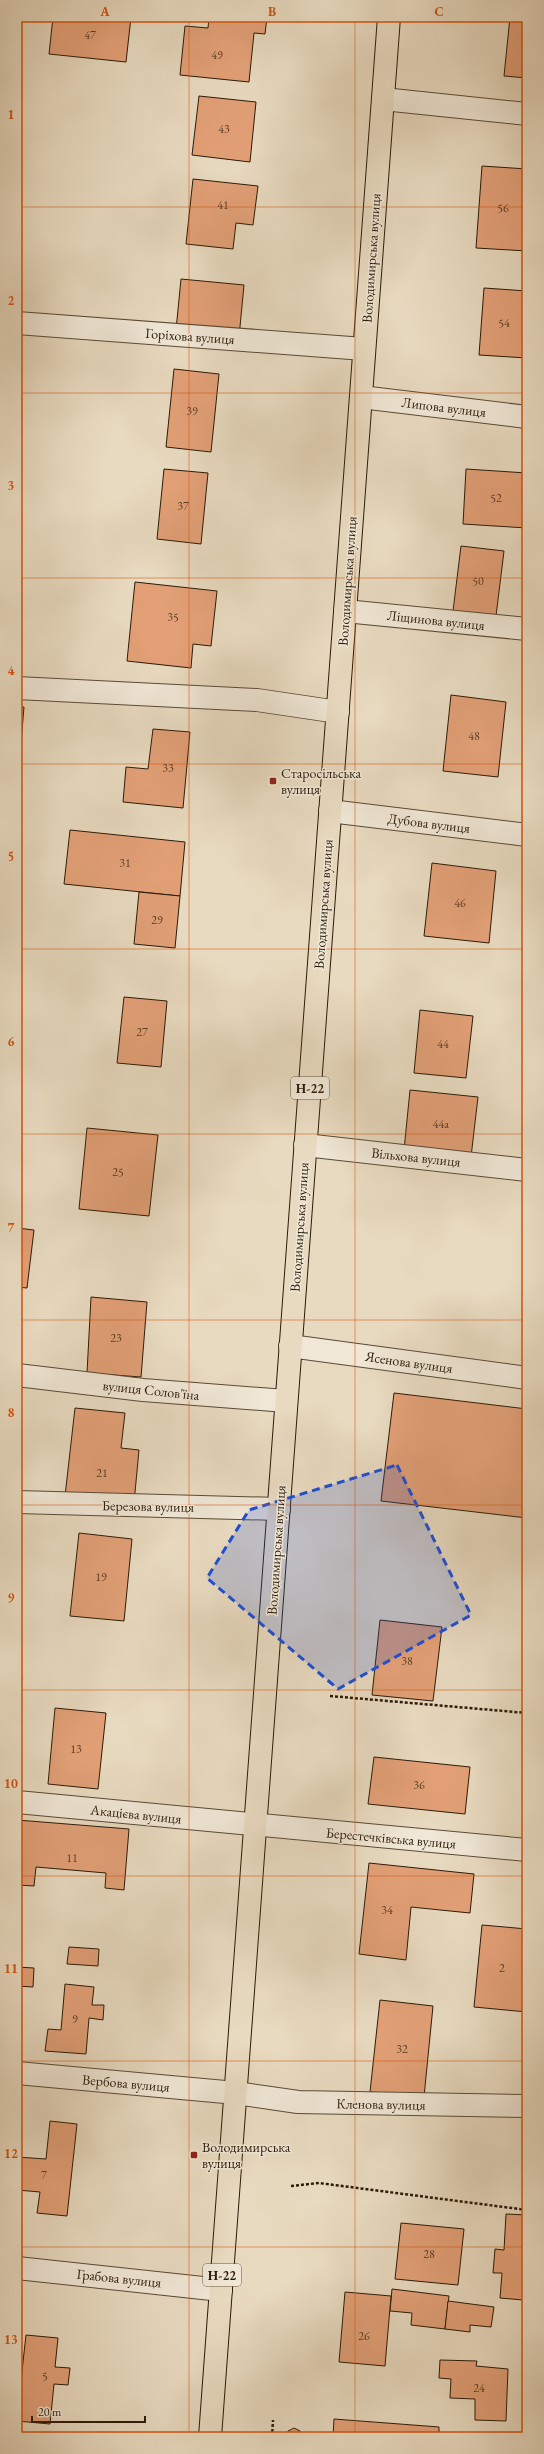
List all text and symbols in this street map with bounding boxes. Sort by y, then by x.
text: A [99,3,110,20]
text: B [268,3,276,20]
text: C [434,3,444,20]
house number: 47 [84,27,96,43]
house number: 49 [211,47,223,63]
text: 1 [8,106,15,123]
house number: 43 [218,121,230,137]
street label: Володимирська вулиця [357,192,385,324]
house number: 41 [217,197,229,213]
house number: 56 [497,200,509,216]
text: 2 [8,292,15,309]
house number: 54 [498,315,510,331]
street label: Горіхова вулиця [145,324,235,348]
street label: Липова вулиця [401,393,487,421]
house number: 39 [186,403,198,419]
text: 3 [8,477,15,494]
house number: 52 [490,490,502,506]
house number: 37 [177,498,189,514]
street label: Володимирська вулиця [333,515,361,647]
house number: 50 [472,573,484,589]
street label: Ліщинова вулиця [386,606,486,634]
house number: 35 [167,609,179,625]
text: 4 [8,662,15,679]
house number: 48 [468,728,480,744]
house number: 33 [162,760,174,776]
place label: Старосільська вулиця [281,764,361,798]
marker: Старосільська вулиця [268,776,278,786]
street label: Дубова вулиця [387,809,471,837]
street label: Володимирська вулиця [309,838,337,970]
text: 5 [8,848,14,865]
house number: 31 [119,855,131,871]
house number: 46 [454,895,466,911]
house number: 29 [151,912,163,928]
house number: 27 [136,1024,148,1040]
text: 6 [8,1033,15,1050]
house number: 44 [437,1036,449,1052]
road number: Н-22 [291,1077,329,1099]
house number: 44а [433,1116,449,1132]
street label: Вільхова вулиця [370,1143,462,1171]
street label: Володимирська вулиця [285,1161,313,1293]
house number: 25 [112,1164,124,1180]
text: 7 [8,1219,15,1236]
house number: 23 [110,1330,122,1346]
street label: Ясенова вулиця [363,1347,454,1377]
street label: вулиця Солов'їна [102,1376,201,1404]
text: 8 [8,1404,15,1421]
house number: 21 [96,1465,108,1481]
street label: Володимирська вулиця [262,1484,290,1616]
street label: Березова вулиця [102,1496,194,1516]
house number: 19 [95,1569,107,1585]
text: 9 [8,1589,15,1606]
house number: 38 [401,1653,413,1669]
house number: 13 [70,1741,82,1757]
text: 10 [4,1775,18,1792]
house number: 36 [413,1777,425,1793]
street label: Акацієва вулиця [89,1800,182,1828]
street label: Берестечківська вулиця [325,1823,457,1853]
house number: 11 [66,1850,78,1866]
house number: 34 [381,1902,393,1918]
text: 11 [4,1960,18,1977]
house number: 2 [499,1960,505,1976]
house number: 9 [72,2011,78,2027]
house number: 32 [396,2041,408,2057]
street label: Вербова вулиця [81,2070,171,2096]
street label: Кленова вулиця [336,2094,426,2114]
place label: Володимирська вулиця [202,2138,291,2172]
text: 12 [4,2145,18,2162]
marker: Володимирська вулиця [189,2150,199,2160]
house number: 7 [41,2167,47,2183]
house number: 28 [423,2246,435,2262]
road number: Н-22 [203,2264,241,2286]
street label: Грабова вулиця [76,2265,162,2291]
house number: 26 [358,2328,370,2344]
text: 13 [4,2331,18,2348]
house number: 5 [42,2368,48,2384]
house number: 24 [473,2380,485,2396]
scale bar [32,2398,145,2424]
text: 20 m [38,2404,62,2420]

